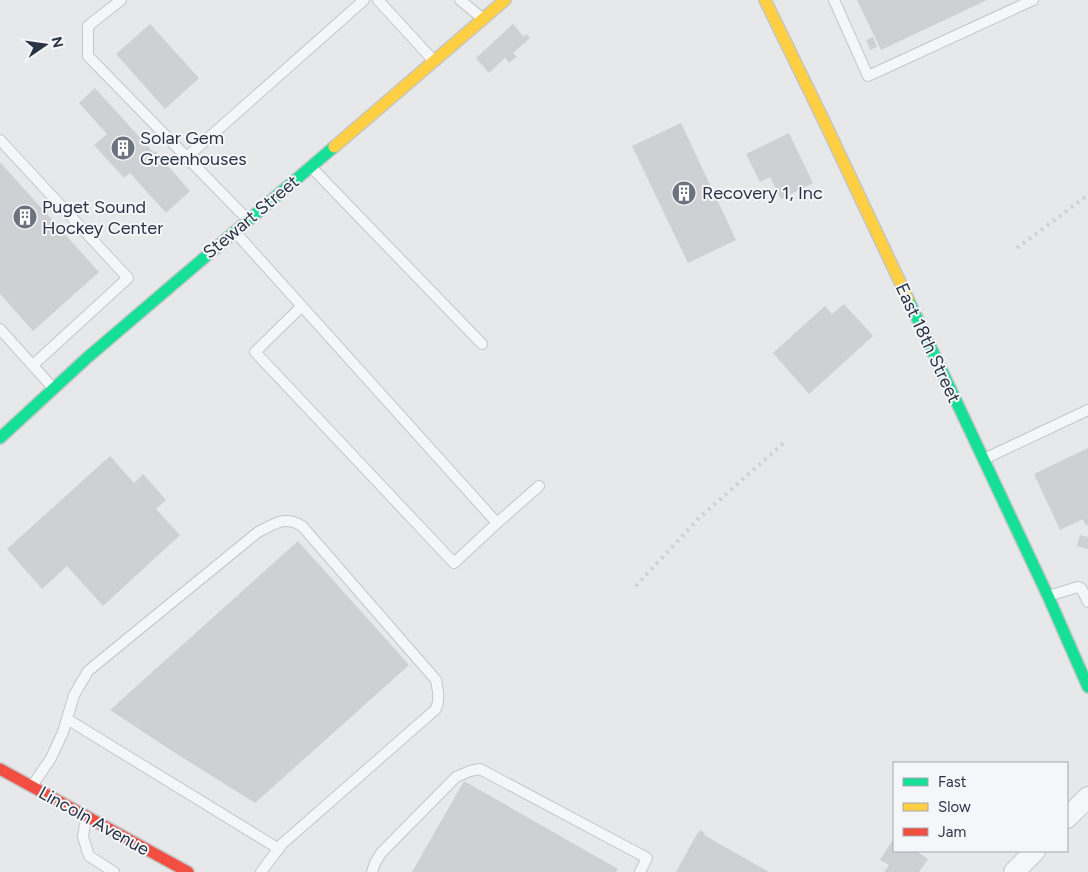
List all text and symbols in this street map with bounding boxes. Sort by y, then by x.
north arrow [20,20,70,70]
text: N [48,35,67,49]
place label: Solar Gem Greenhouses [140,127,247,170]
building icon: Solar Gem Greenhouses [110,135,136,161]
street label: Stewart Street [199,170,303,263]
building icon: Recovery 1, Inc [671,180,697,206]
place label: Recovery 1, Inc [702,182,823,204]
place label: Puget Sound Hockey Center [42,196,163,239]
building icon: Puget Sound Hockey Center [12,204,38,230]
street label: East 18th Street [891,280,965,407]
legend [893,762,1068,852]
text: Fast [938,773,967,791]
street label: Lincoln Avenue [35,782,153,861]
text: Slow [938,798,971,816]
text: Jam [938,823,966,841]

